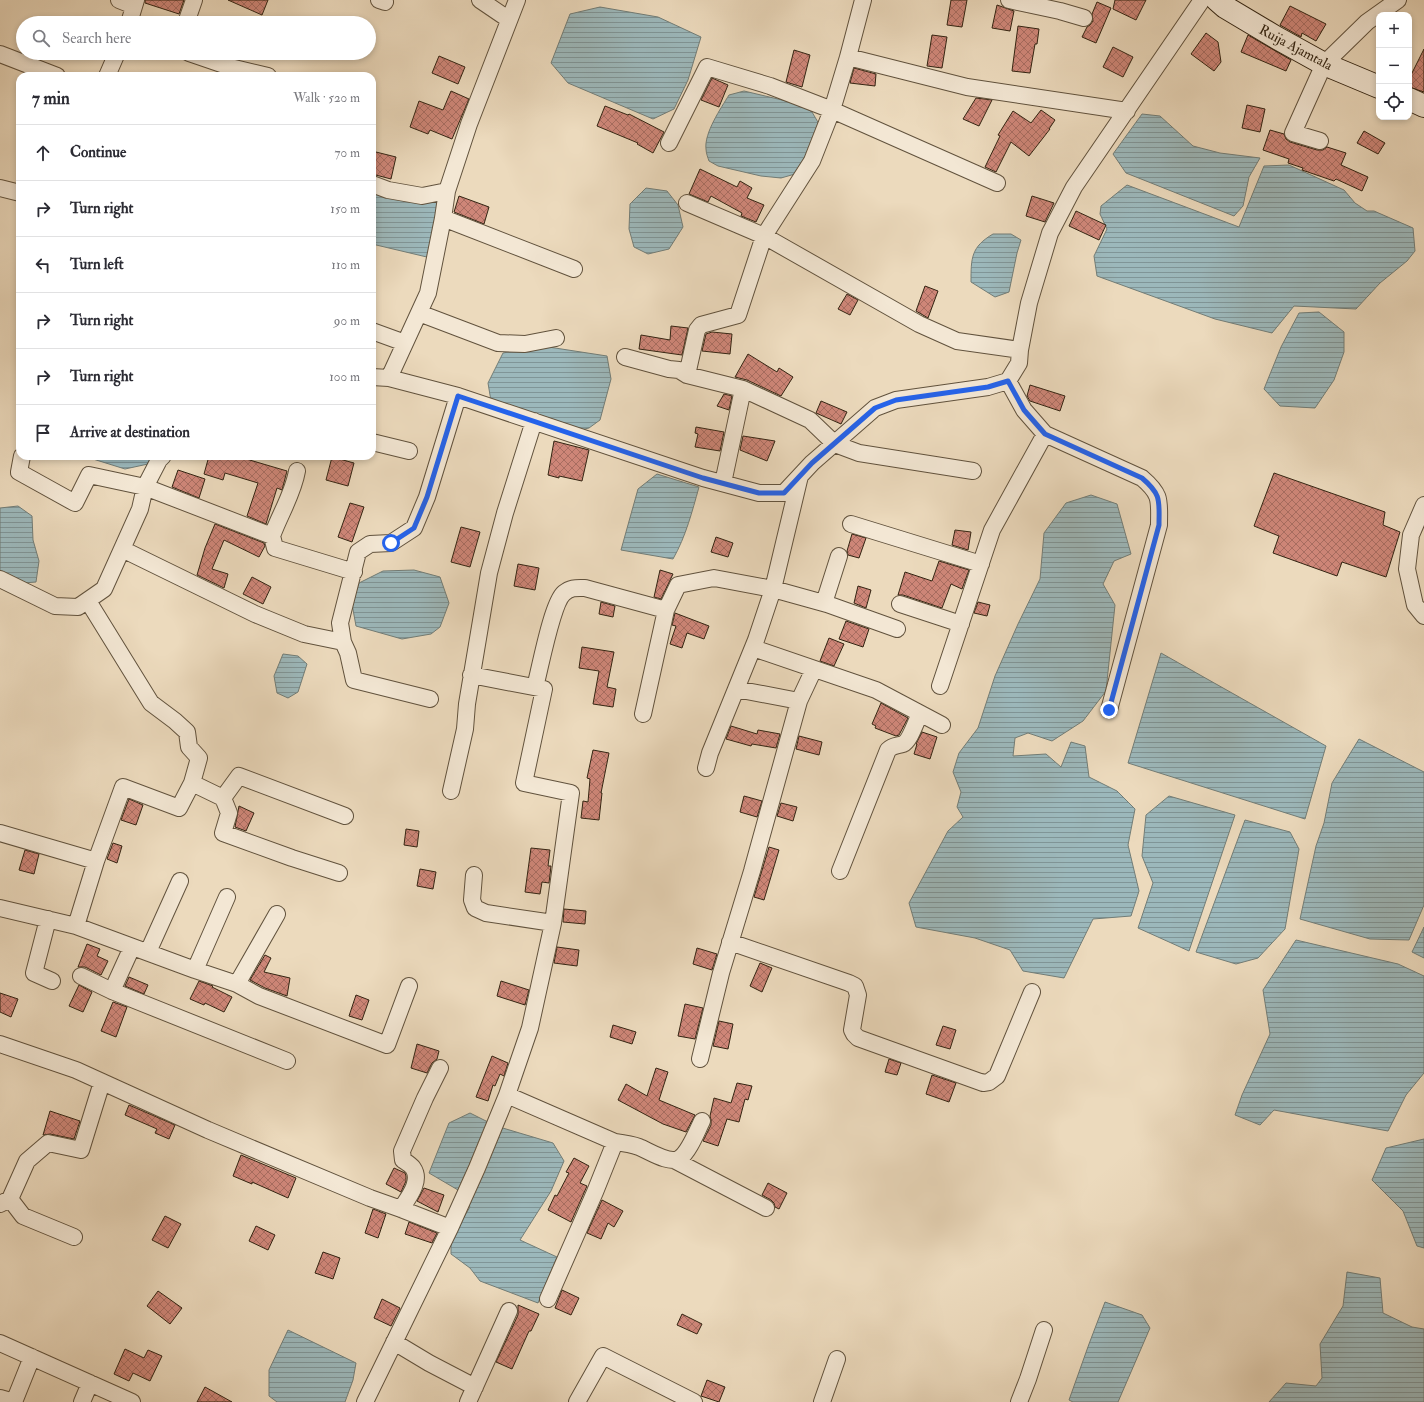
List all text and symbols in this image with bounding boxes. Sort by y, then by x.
map controls [1376,12,1412,120]
button: + [1376,12,1412,48]
search box [16,16,376,60]
street label: Ruija Ajamtala [1256,21,1336,74]
icon: search [30,27,52,49]
text: Search here [62,29,131,48]
button: − [1376,48,1412,84]
button: locate [1376,84,1412,120]
text: 7 min [32,88,70,109]
text: Walk · 520 m [293,90,360,106]
icon: ahead [32,142,54,164]
text: Continue [70,143,126,162]
text: 70 m [335,145,360,161]
icon: right [32,198,54,220]
text: Turn right [70,199,133,218]
text: 150 m [330,201,360,217]
icon: left [32,254,54,276]
text: Turn left [70,255,124,274]
text: 110 m [331,257,360,273]
icon: right [32,310,54,332]
text: Turn right [70,311,133,330]
text: 90 m [334,313,360,329]
icon: right [32,366,54,388]
text: Turn right [70,367,133,386]
text: 100 m [329,369,360,385]
icon: arrive [32,422,54,444]
text: Arrive at destination [70,423,190,442]
route start [382,534,400,552]
route end [1100,701,1118,719]

